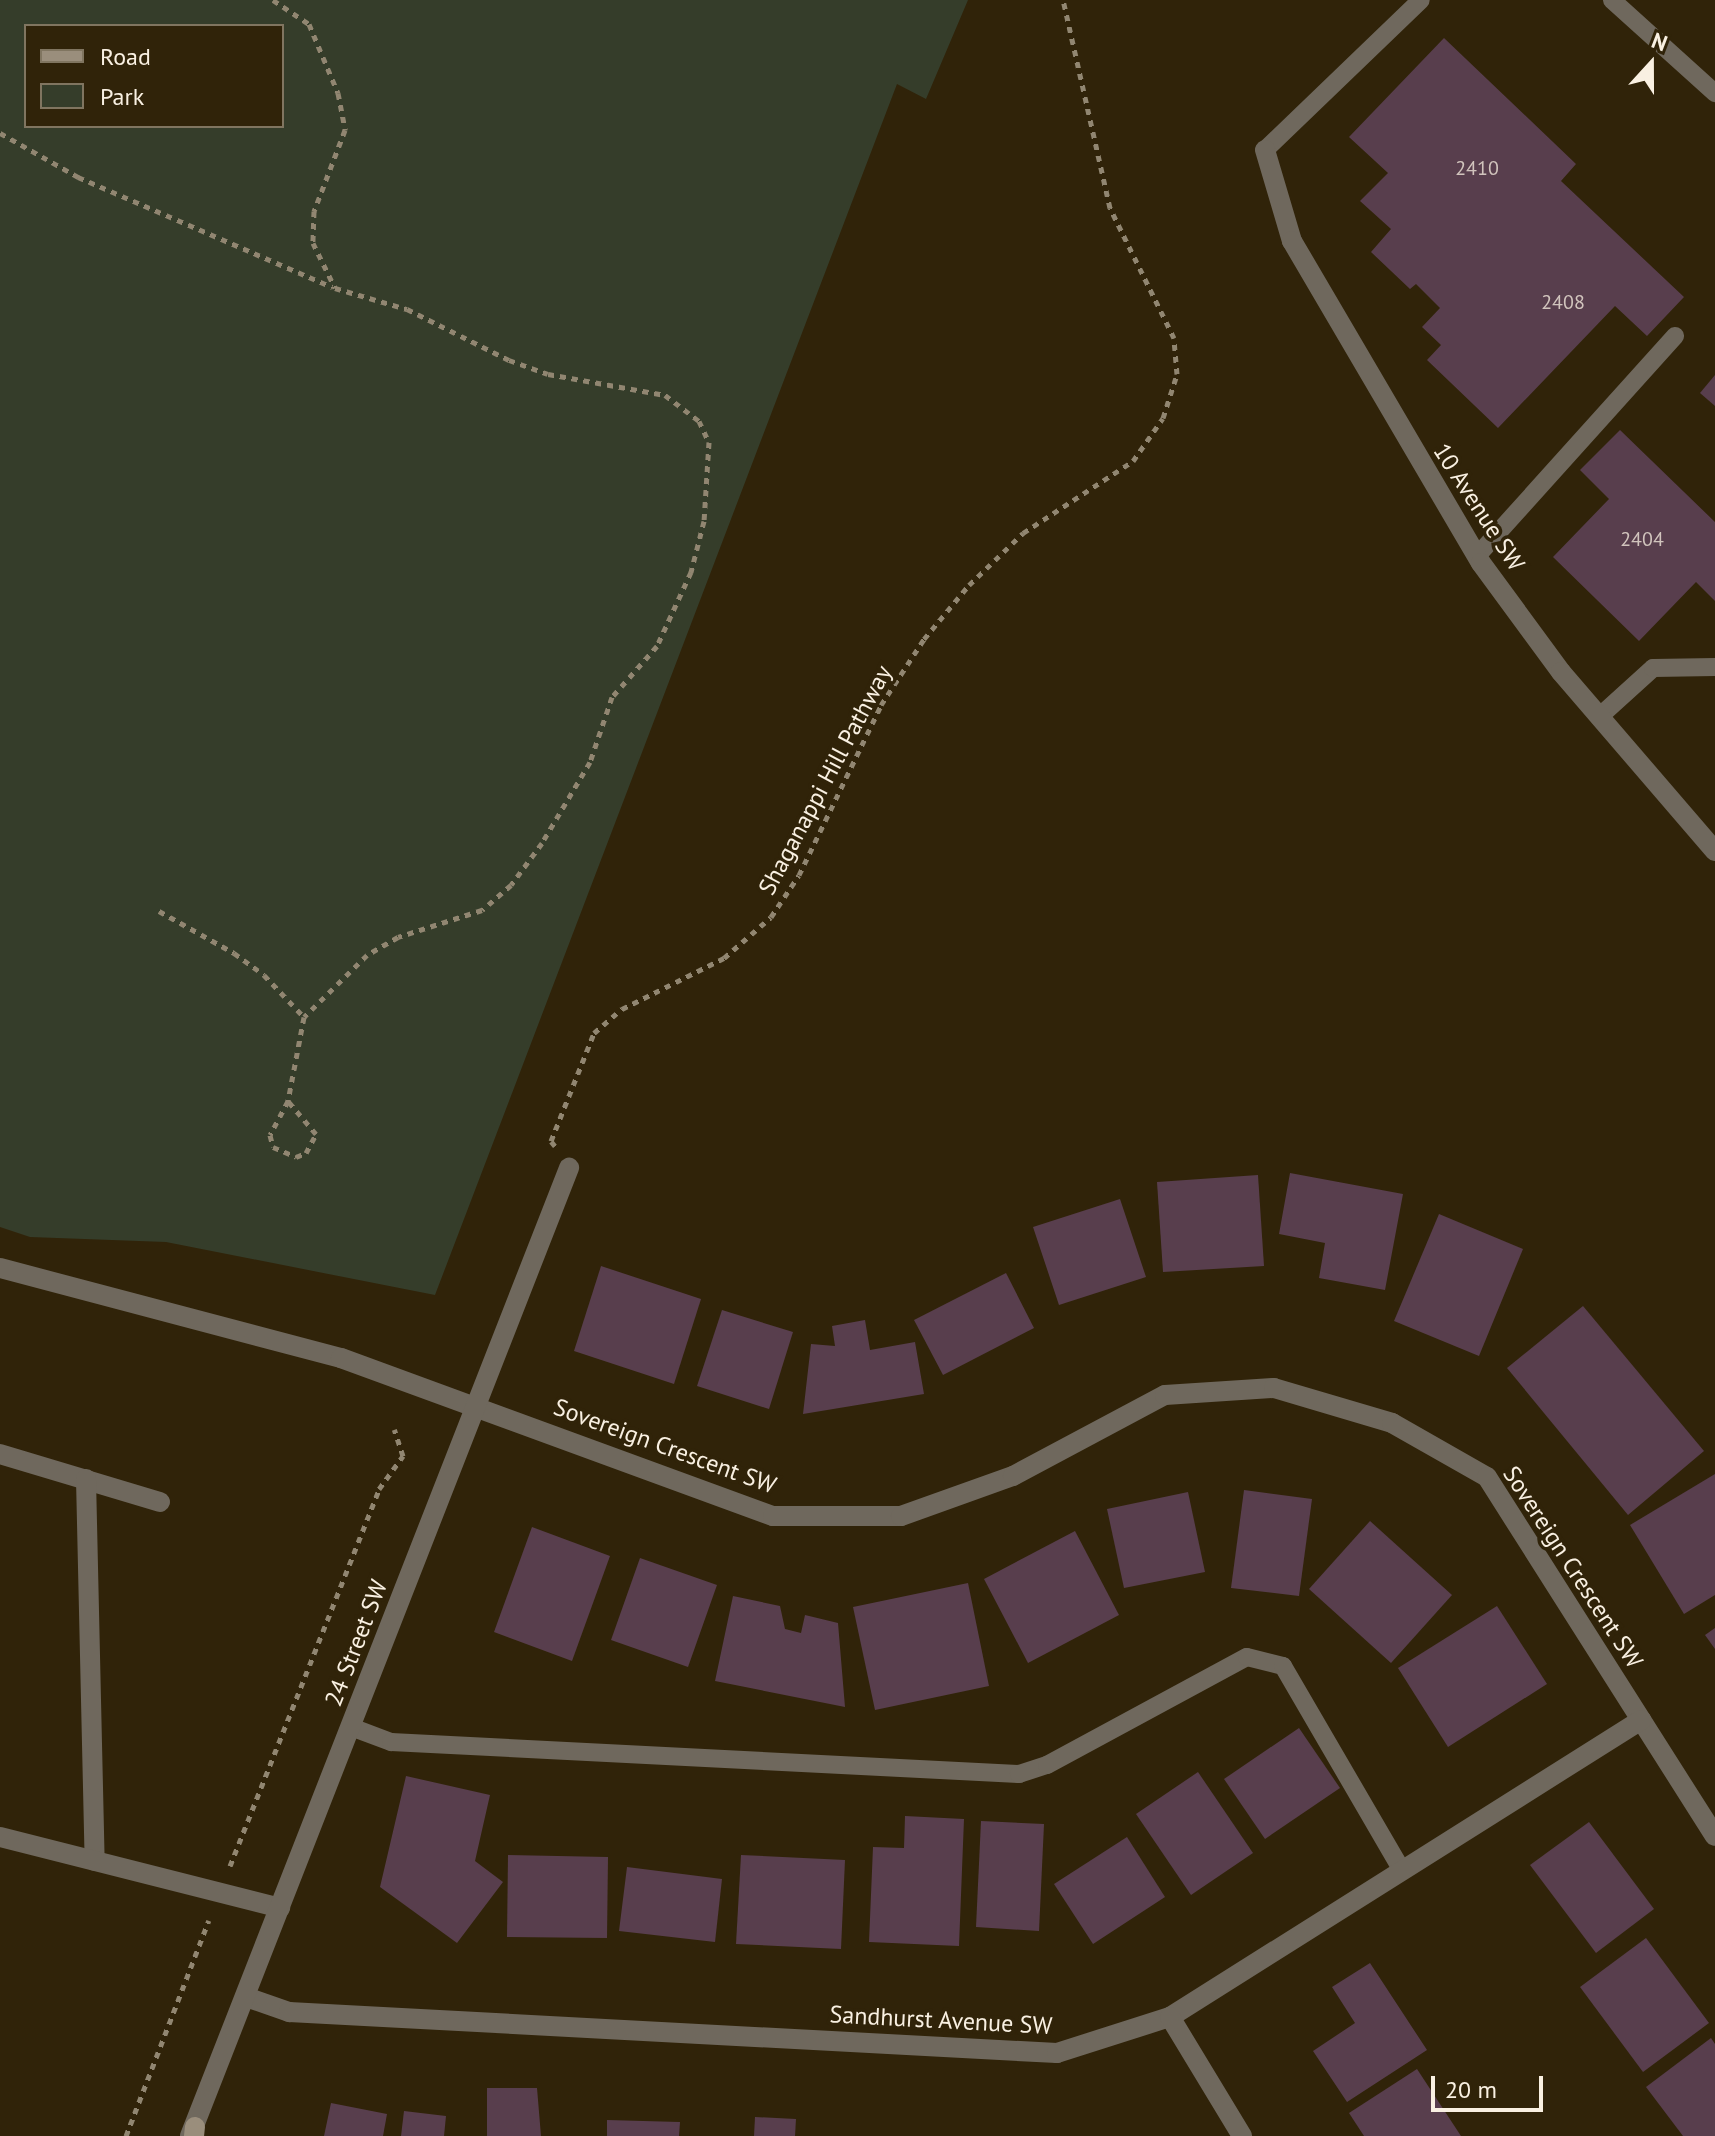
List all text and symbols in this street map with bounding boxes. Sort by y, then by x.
legend [24,24,284,128]
north arrow [1611,24,1691,104]
text: N [1648,26,1671,57]
text: Road [100,41,151,72]
text: Park [100,81,144,112]
house number: 2410 [1455,156,1499,180]
house number: 2408 [1541,290,1585,314]
street label: 10 Avenue SW [1427,438,1531,576]
house number: 2404 [1620,527,1664,551]
street label: Shaganappi Hill Pathway [752,660,898,900]
street label: Sovereign Crescent SW [550,1392,780,1500]
street label: Sovereign Crescent SW [1497,1461,1649,1673]
street label: 24 Street SW [319,1576,393,1710]
street label: Sandhurst Avenue SW [829,2000,1053,2040]
scale bar [1435,2060,1547,2110]
text: 20 m [1445,2074,1497,2105]

